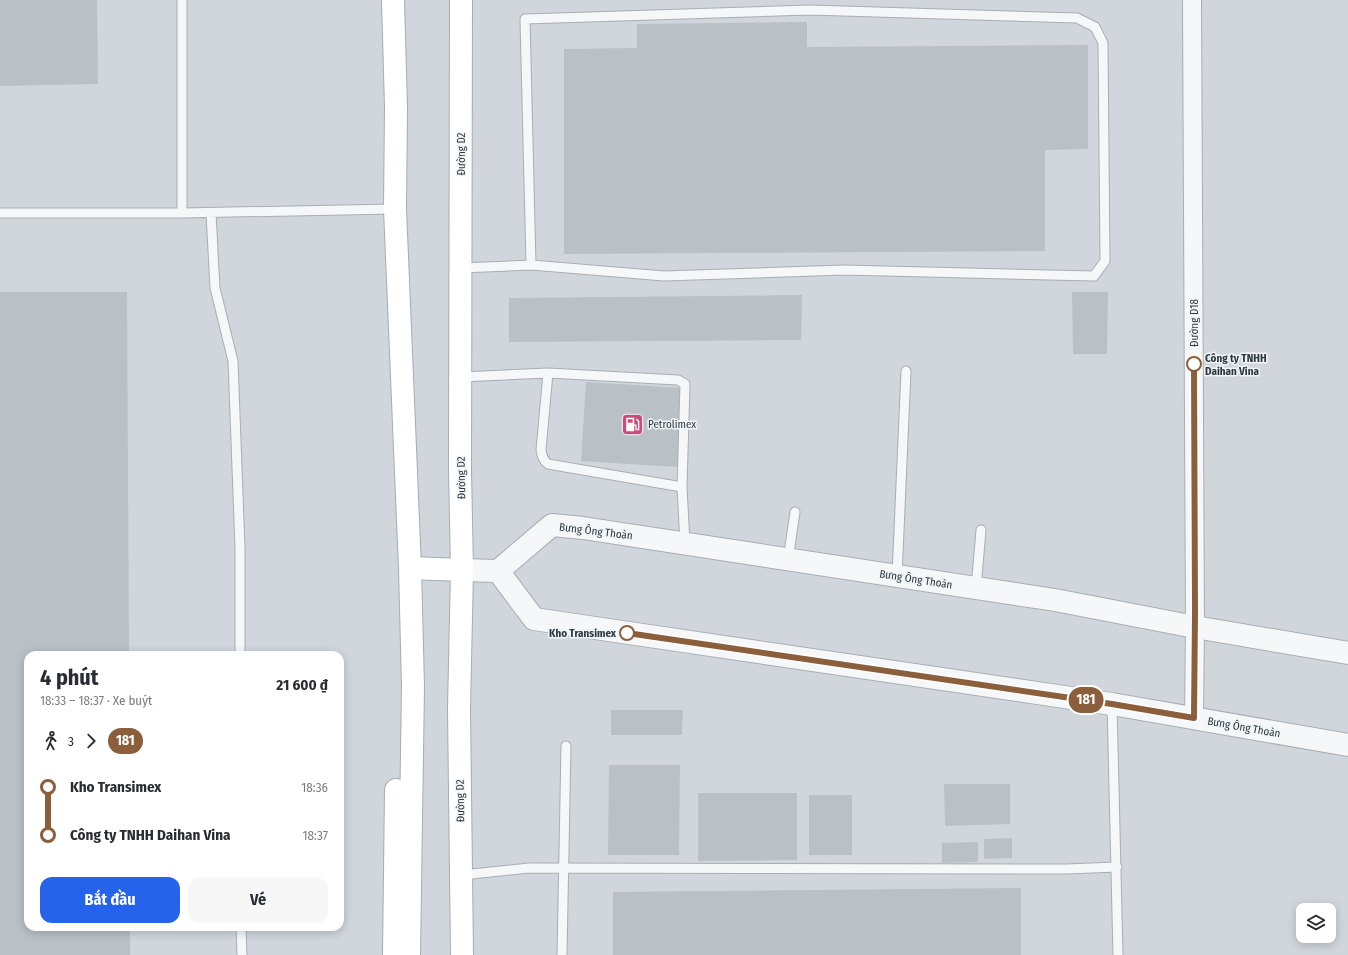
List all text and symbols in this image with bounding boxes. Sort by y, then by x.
street label: Đường D2 [455,132,468,175]
street label: Đường D18 [1188,299,1201,347]
place label: Công ty TNHH Daihan Vina [1205,352,1267,378]
marker: Công ty TNHH Daihan Vina [1186,356,1202,372]
fuel station icon: Petrolimex [619,411,645,437]
place label: Petrolimex [648,418,696,431]
street label: Đường D2 [455,456,468,500]
street label: Bưng Ông Thoàn [558,520,634,542]
street label: Bưng Ông Thoàn [878,566,954,592]
marker: Kho Transimex [619,625,635,641]
place label: Kho Transimex [549,627,617,640]
text: 4 phút [40,664,99,691]
text: 21 600 ₫ [276,676,328,694]
line badge: 181 [1063,687,1109,713]
text: 181 [1077,691,1095,708]
text: 18:33 – 18:37 · Xe buýt [40,693,152,708]
street label: Bưng Ông Thoàn [1206,714,1282,740]
icon: walk [40,730,62,752]
icon: forward [80,730,102,752]
text: 181 [116,732,135,749]
text: 3 [68,734,74,749]
text: Kho Transimex [70,778,161,796]
street label: Đường D2 [454,779,467,823]
text: 18:36 [301,780,328,795]
text: Công ty TNHH Daihan Vina [70,826,231,844]
text: 18:37 [302,828,328,843]
button: Bắt đầu [40,877,180,923]
button: Vé [188,877,328,923]
map controls [1296,903,1336,943]
button: layers [1296,903,1336,943]

